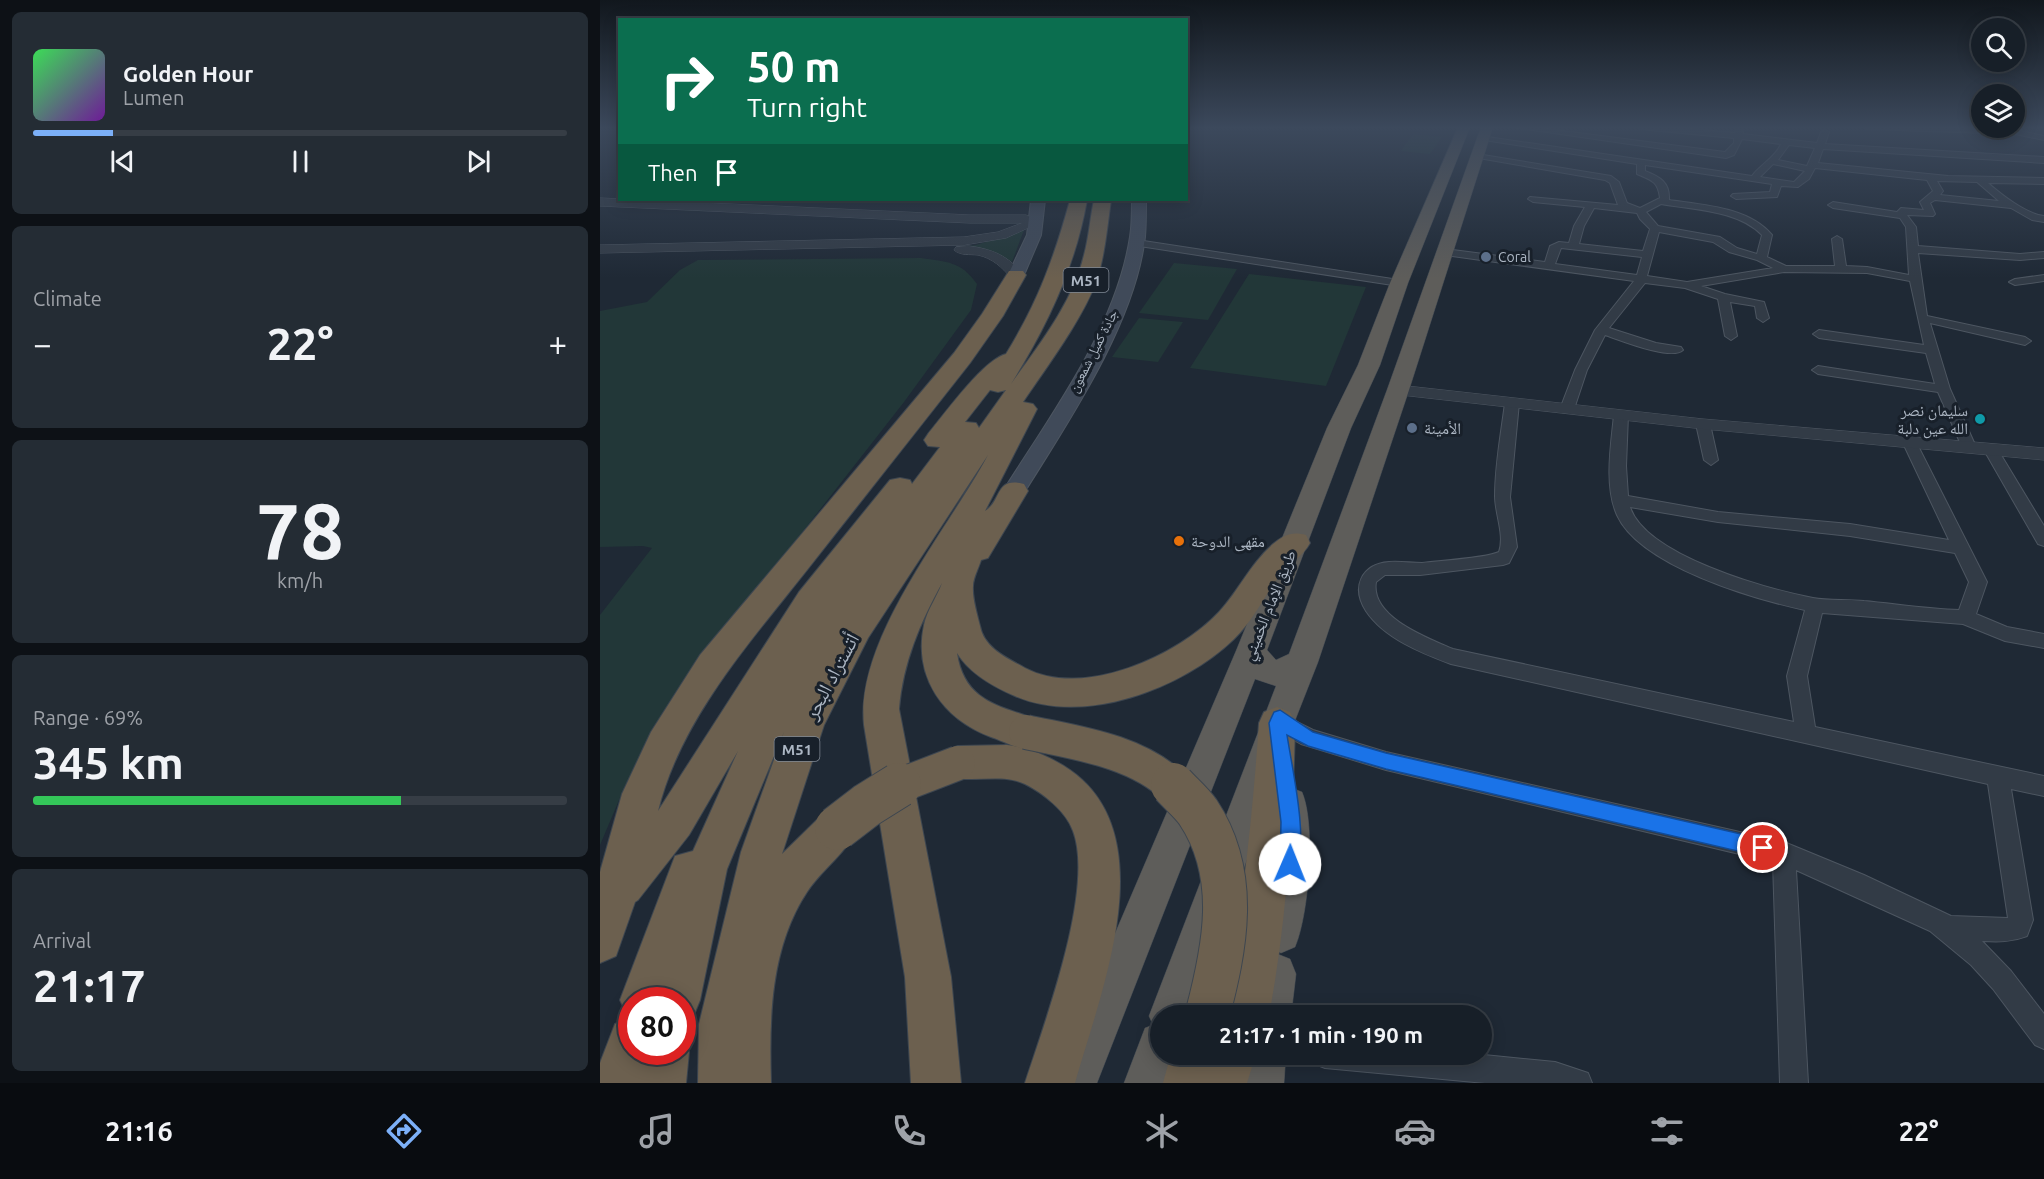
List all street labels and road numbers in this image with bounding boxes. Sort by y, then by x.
road number: M51 [1064,268,1108,292]
street label: جادة كميل شمعون [1065,307,1122,396]
street label: طريق الإمام الخميني [1239,547,1303,664]
street label: أتستراد البحر [798,629,864,724]
road number: M51 [774,737,820,761]

